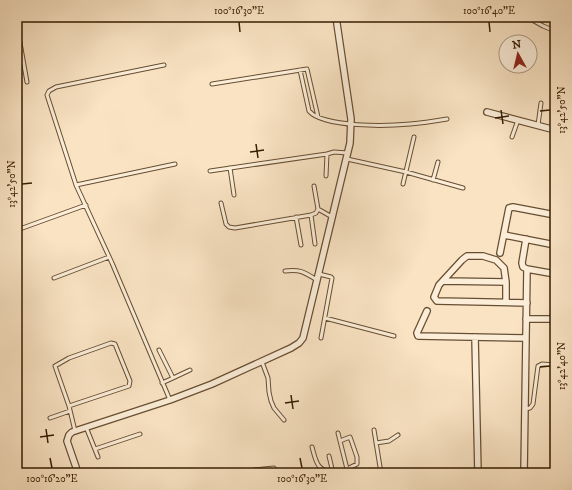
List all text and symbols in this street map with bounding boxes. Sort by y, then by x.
text: 100°16'30"E [214,5,264,17]
text: 100°16'40"E [463,5,515,17]
north arrow [498,34,538,74]
text: N [511,38,522,53]
text: 13°42'50"N [556,86,568,134]
text: 13°42'50"N [6,160,18,208]
text: 13°42'40"N [556,342,568,390]
text: 100°16'20"E [26,473,78,485]
text: 100°16'30"E [277,473,327,485]

